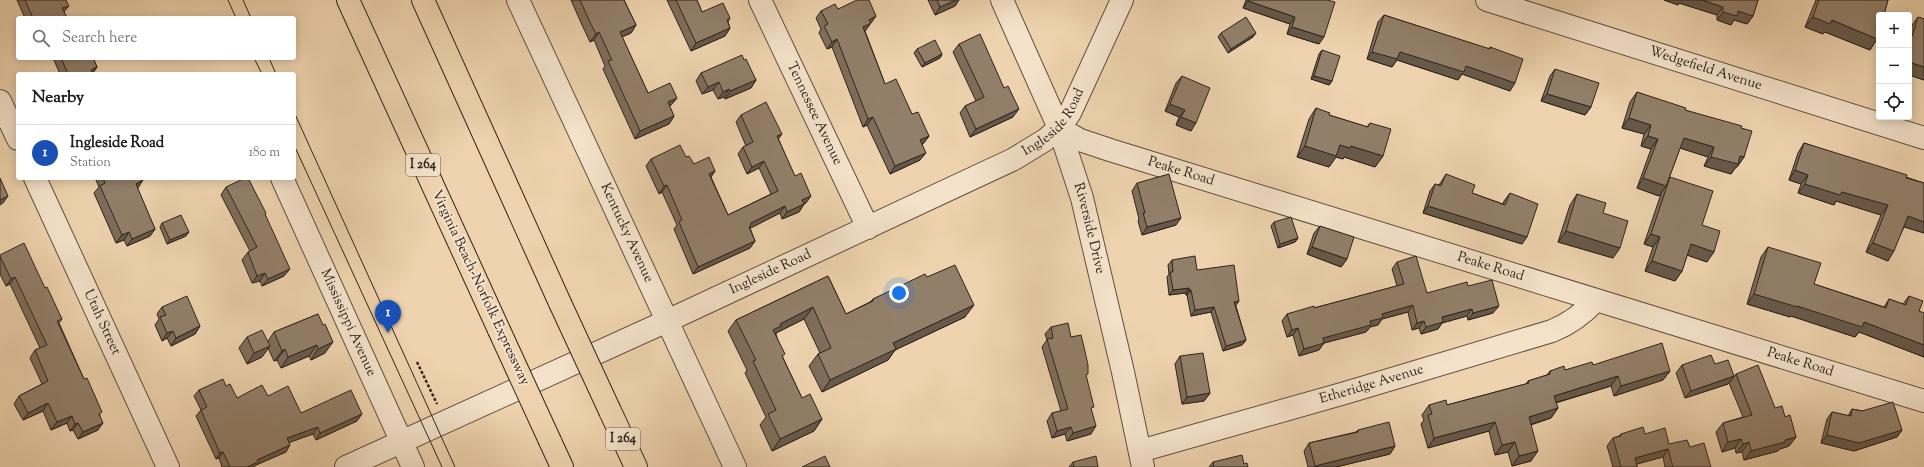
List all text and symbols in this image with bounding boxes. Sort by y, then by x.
map controls [1876,12,1912,120]
button: + [1876,12,1912,48]
search box [16,16,296,60]
icon: search [30,27,52,49]
text: Search here [62,28,137,49]
street label: Wedgefield Avenue [1646,42,1764,96]
button: − [1876,48,1912,84]
street label: Tennessee Avenue [781,59,847,169]
button: locate [1876,84,1912,120]
street label: Ingleside Road [1018,85,1090,162]
text: Nearby [32,86,84,110]
text: Ingleside Road [70,133,164,154]
text: 1 [43,144,47,162]
text: 180 m [249,144,280,162]
street label: Peake Road [1145,152,1217,192]
text: Station [70,154,111,172]
road number: I 264 [406,154,440,176]
street label: Kentucky Avenue [595,180,658,286]
street label: Riverside Drive [1068,180,1110,276]
street label: Virginia Beach-Norfolk Expressway [426,187,534,389]
street label: Ingleside Road [726,245,815,300]
street label: Peake Road [1455,248,1526,287]
street label: Mississippi Avenue [315,266,381,380]
your location [889,283,909,303]
street label: Utah Street [78,286,125,359]
pin: 1 [375,300,401,333]
street label: Peake Road [1764,343,1836,383]
street label: Etheridge Avenue [1317,360,1426,410]
road number: I 264 [606,428,640,450]

